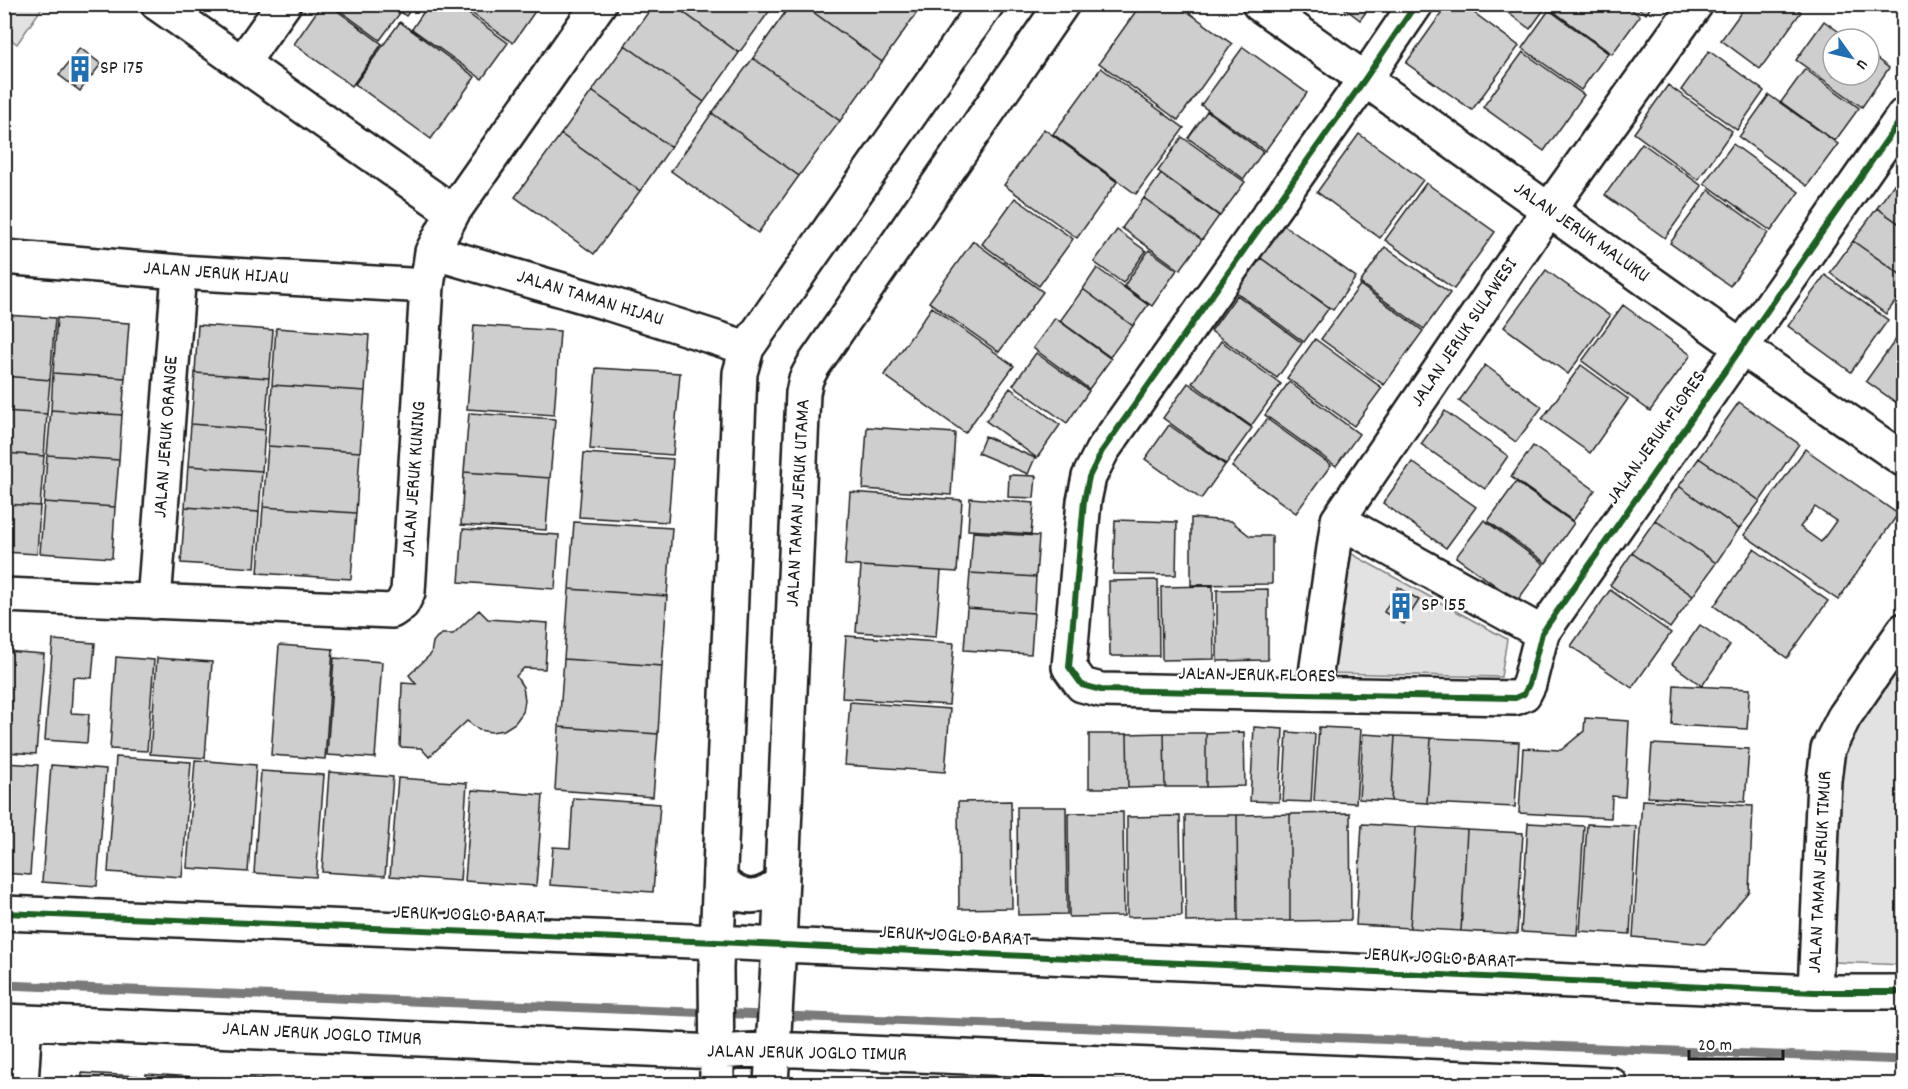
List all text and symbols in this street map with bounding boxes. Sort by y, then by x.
north arrow [1821,27,1881,87]
building icon: SP 175 [65,54,95,84]
text: U [1850,54,1873,74]
place label: SP 175 [100,55,144,83]
street label: JALAN JERUK MALUKU [1507,175,1655,291]
street label: JALAN JERUK SULAWESI [1405,253,1525,413]
street label: JALAN JERUK HIJAU [142,255,290,293]
street label: JALAN TAMAN HIJAU [513,263,667,335]
street label: JALAN JERUK ORANGE [147,355,187,519]
street label: JALAN JERUK FLORES [1600,365,1714,511]
street label: JALAN TAMAN JERUK UTAMA [780,398,818,608]
street label: JALAN JERUK KUNING [396,400,434,558]
building icon: SP 155 [1386,591,1416,621]
place label: SP 155 [1421,592,1466,620]
street label: JALAN JERUK FLORES [1178,661,1336,691]
street label: JALAN TAMAN JERUK TIMUR [1802,770,1840,974]
street label: JERUK JOGLO BARAT [393,899,545,933]
street label: JERUK JOGLO BARAT [879,919,1031,955]
street label: JERUK JOGLO BARAT [1364,941,1516,977]
street label: JALAN JERUK JOGLO TIMUR [222,1016,422,1054]
scale bar [1689,1023,1784,1061]
text: 20 m [1698,1034,1732,1059]
street label: JALAN JERUK JOGLO TIMUR [707,1038,907,1070]

